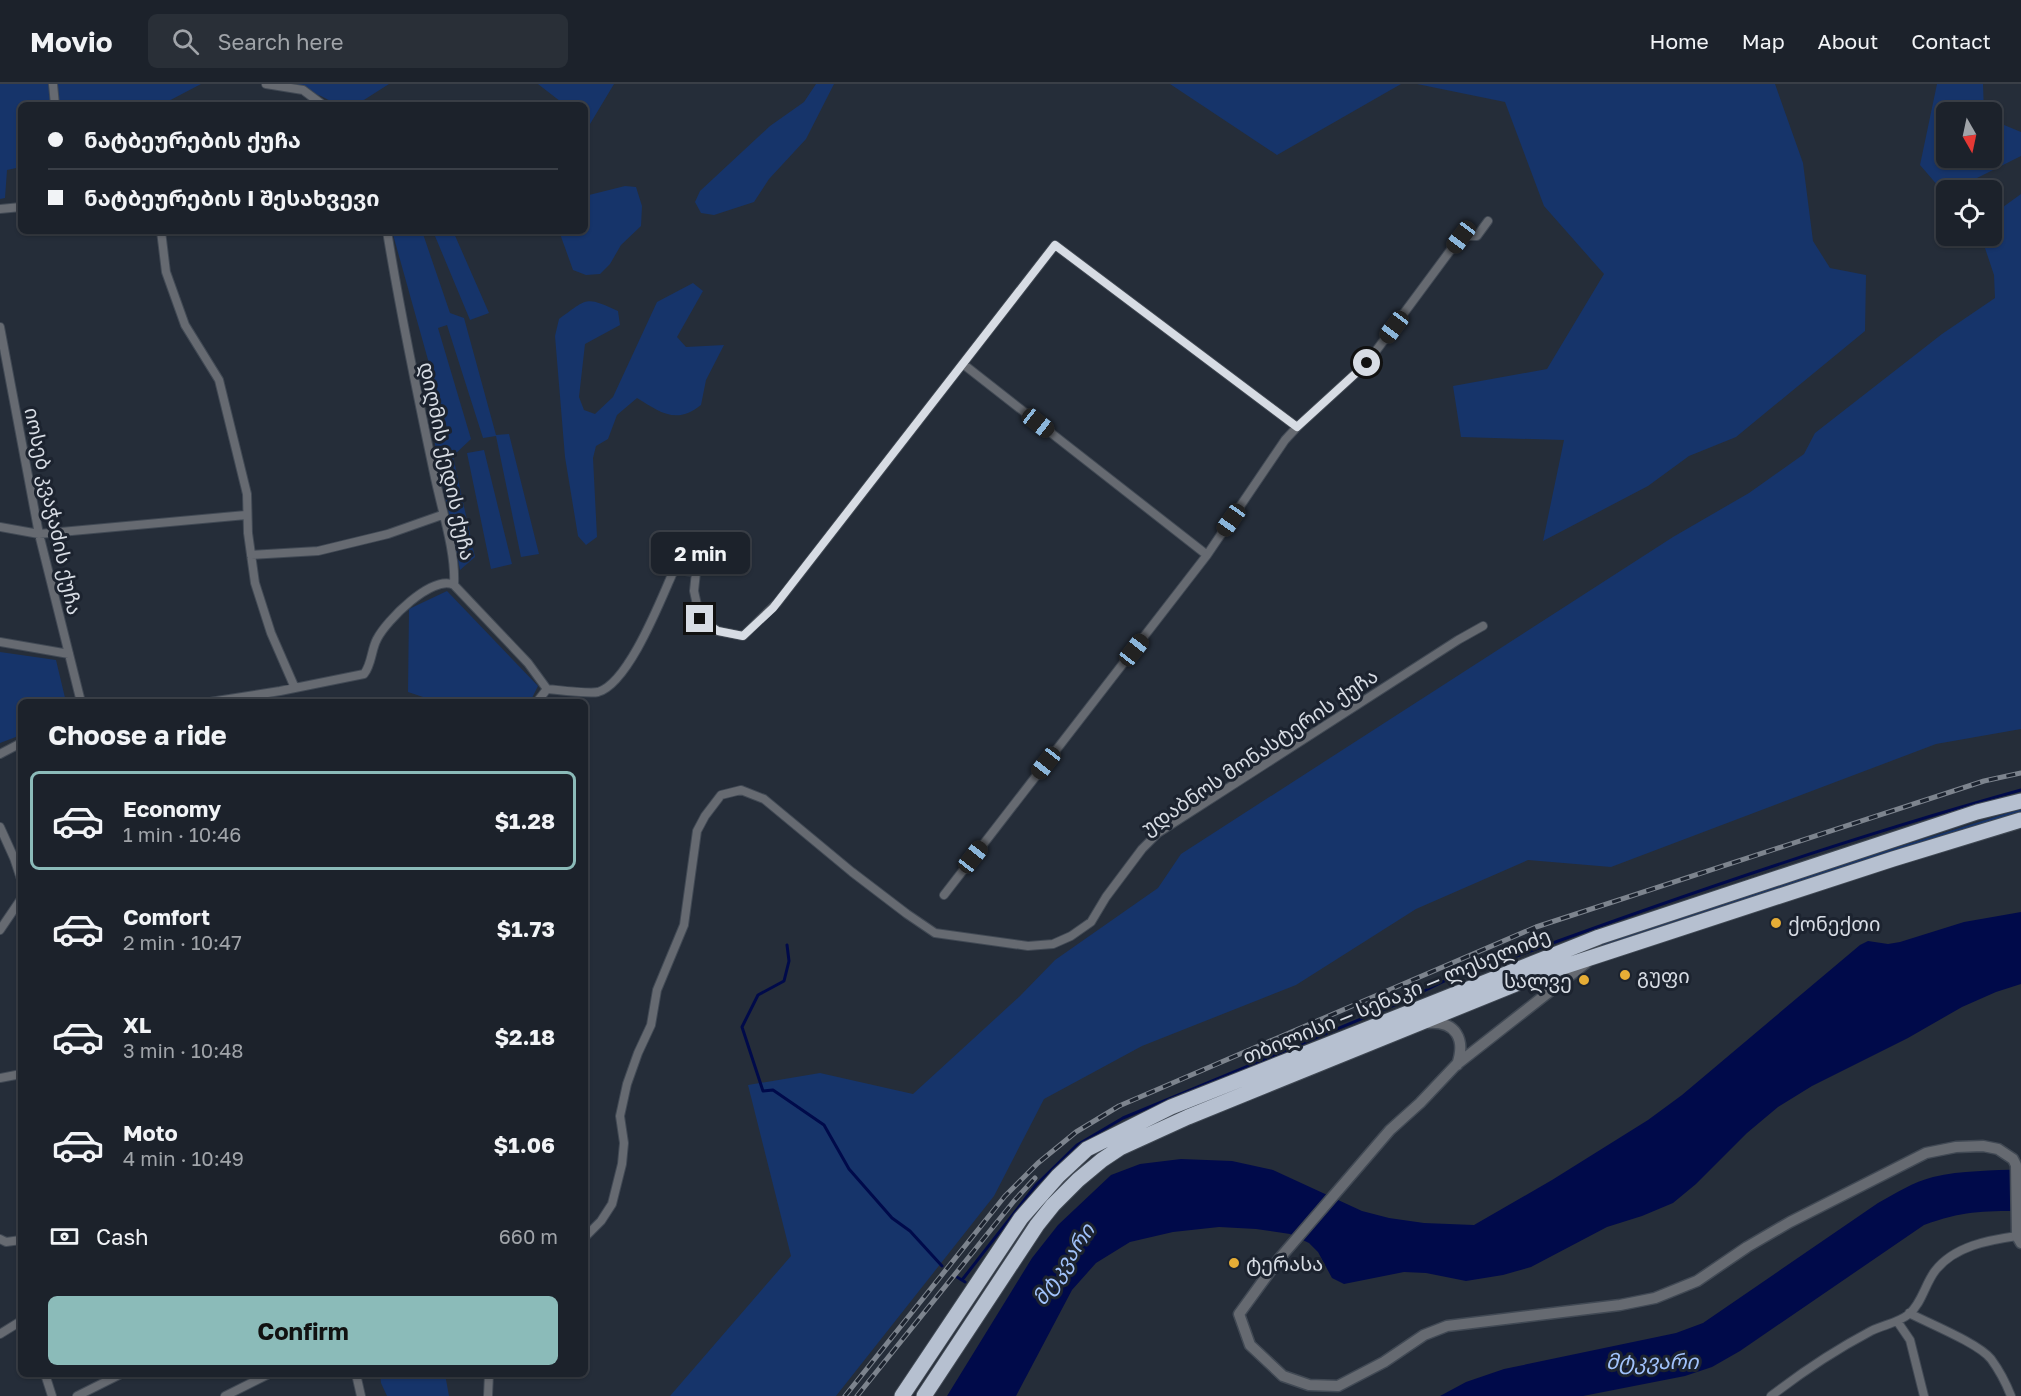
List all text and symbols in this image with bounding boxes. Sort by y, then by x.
search box [148,14,568,68]
text: Movio [30,25,112,58]
icon: search [169,25,202,58]
text: Search here [217,28,344,55]
text: Home [1649,28,1709,54]
text: Map [1742,28,1785,54]
text: About [1818,28,1878,54]
text: Contact [1911,28,1991,54]
north arrow [1936,102,2002,168]
map controls [1936,102,2002,246]
text: ნატბეურების ქუჩა [84,126,301,153]
button: locate [1936,180,2002,246]
text: ნატბეურების I შესახვევი [84,184,380,211]
car [1443,217,1479,257]
car [1376,307,1412,347]
route start [1353,349,1380,376]
street label: დიღმის ქედის ქუჩა [413,360,481,563]
street label: იოსებ კვაჭაძის ქუჩა [19,405,88,617]
car [1018,405,1058,441]
car [1213,500,1249,540]
callout: 2 min [650,532,750,574]
text: 2 min [674,541,727,565]
route end [686,605,713,632]
car [1116,630,1152,670]
street label: უდაბნოს მონასტერის ქუჩა [1136,663,1383,841]
text: Choose a ride [48,719,227,751]
car [1028,743,1064,783]
icon: car [51,794,105,848]
text: Economy [123,795,221,822]
text: $1.28 [494,807,555,834]
text: 1 min · 10:46 [123,822,241,846]
car [955,837,991,877]
icon: car [51,902,105,956]
text: Comfort [123,903,210,930]
place label: ქონექთი [1788,911,1880,936]
text: $1.73 [496,915,555,942]
marker: ქონექთი [1769,916,1783,930]
street label: თბილისი — სენაკი — ლესელიძე [1239,922,1554,1070]
text: 2 min · 10:47 [123,930,242,954]
place label: გუფი [1637,963,1690,988]
place label: სალვე [1504,968,1572,994]
marker: გუფი [1618,968,1632,982]
marker: სალვე [1577,973,1591,987]
icon: car [51,1010,105,1064]
text: XL [123,1011,151,1038]
text: $2.18 [494,1023,555,1050]
text: 3 min · 10:48 [123,1038,244,1062]
icon: car [51,1118,105,1172]
text: Moto [123,1119,178,1146]
text: $1.06 [494,1131,555,1158]
text: 4 min · 10:49 [123,1146,244,1170]
water label: მტკვარი [1026,1218,1101,1310]
icon: cash [48,1220,81,1253]
text: Cash [96,1223,149,1250]
text: 660 m [499,1224,558,1248]
place label: ტერასა [1246,1251,1323,1276]
marker: ტერასა [1227,1256,1241,1270]
button: Confirm [48,1296,558,1365]
water label: მტკვარი [1606,1348,1699,1375]

